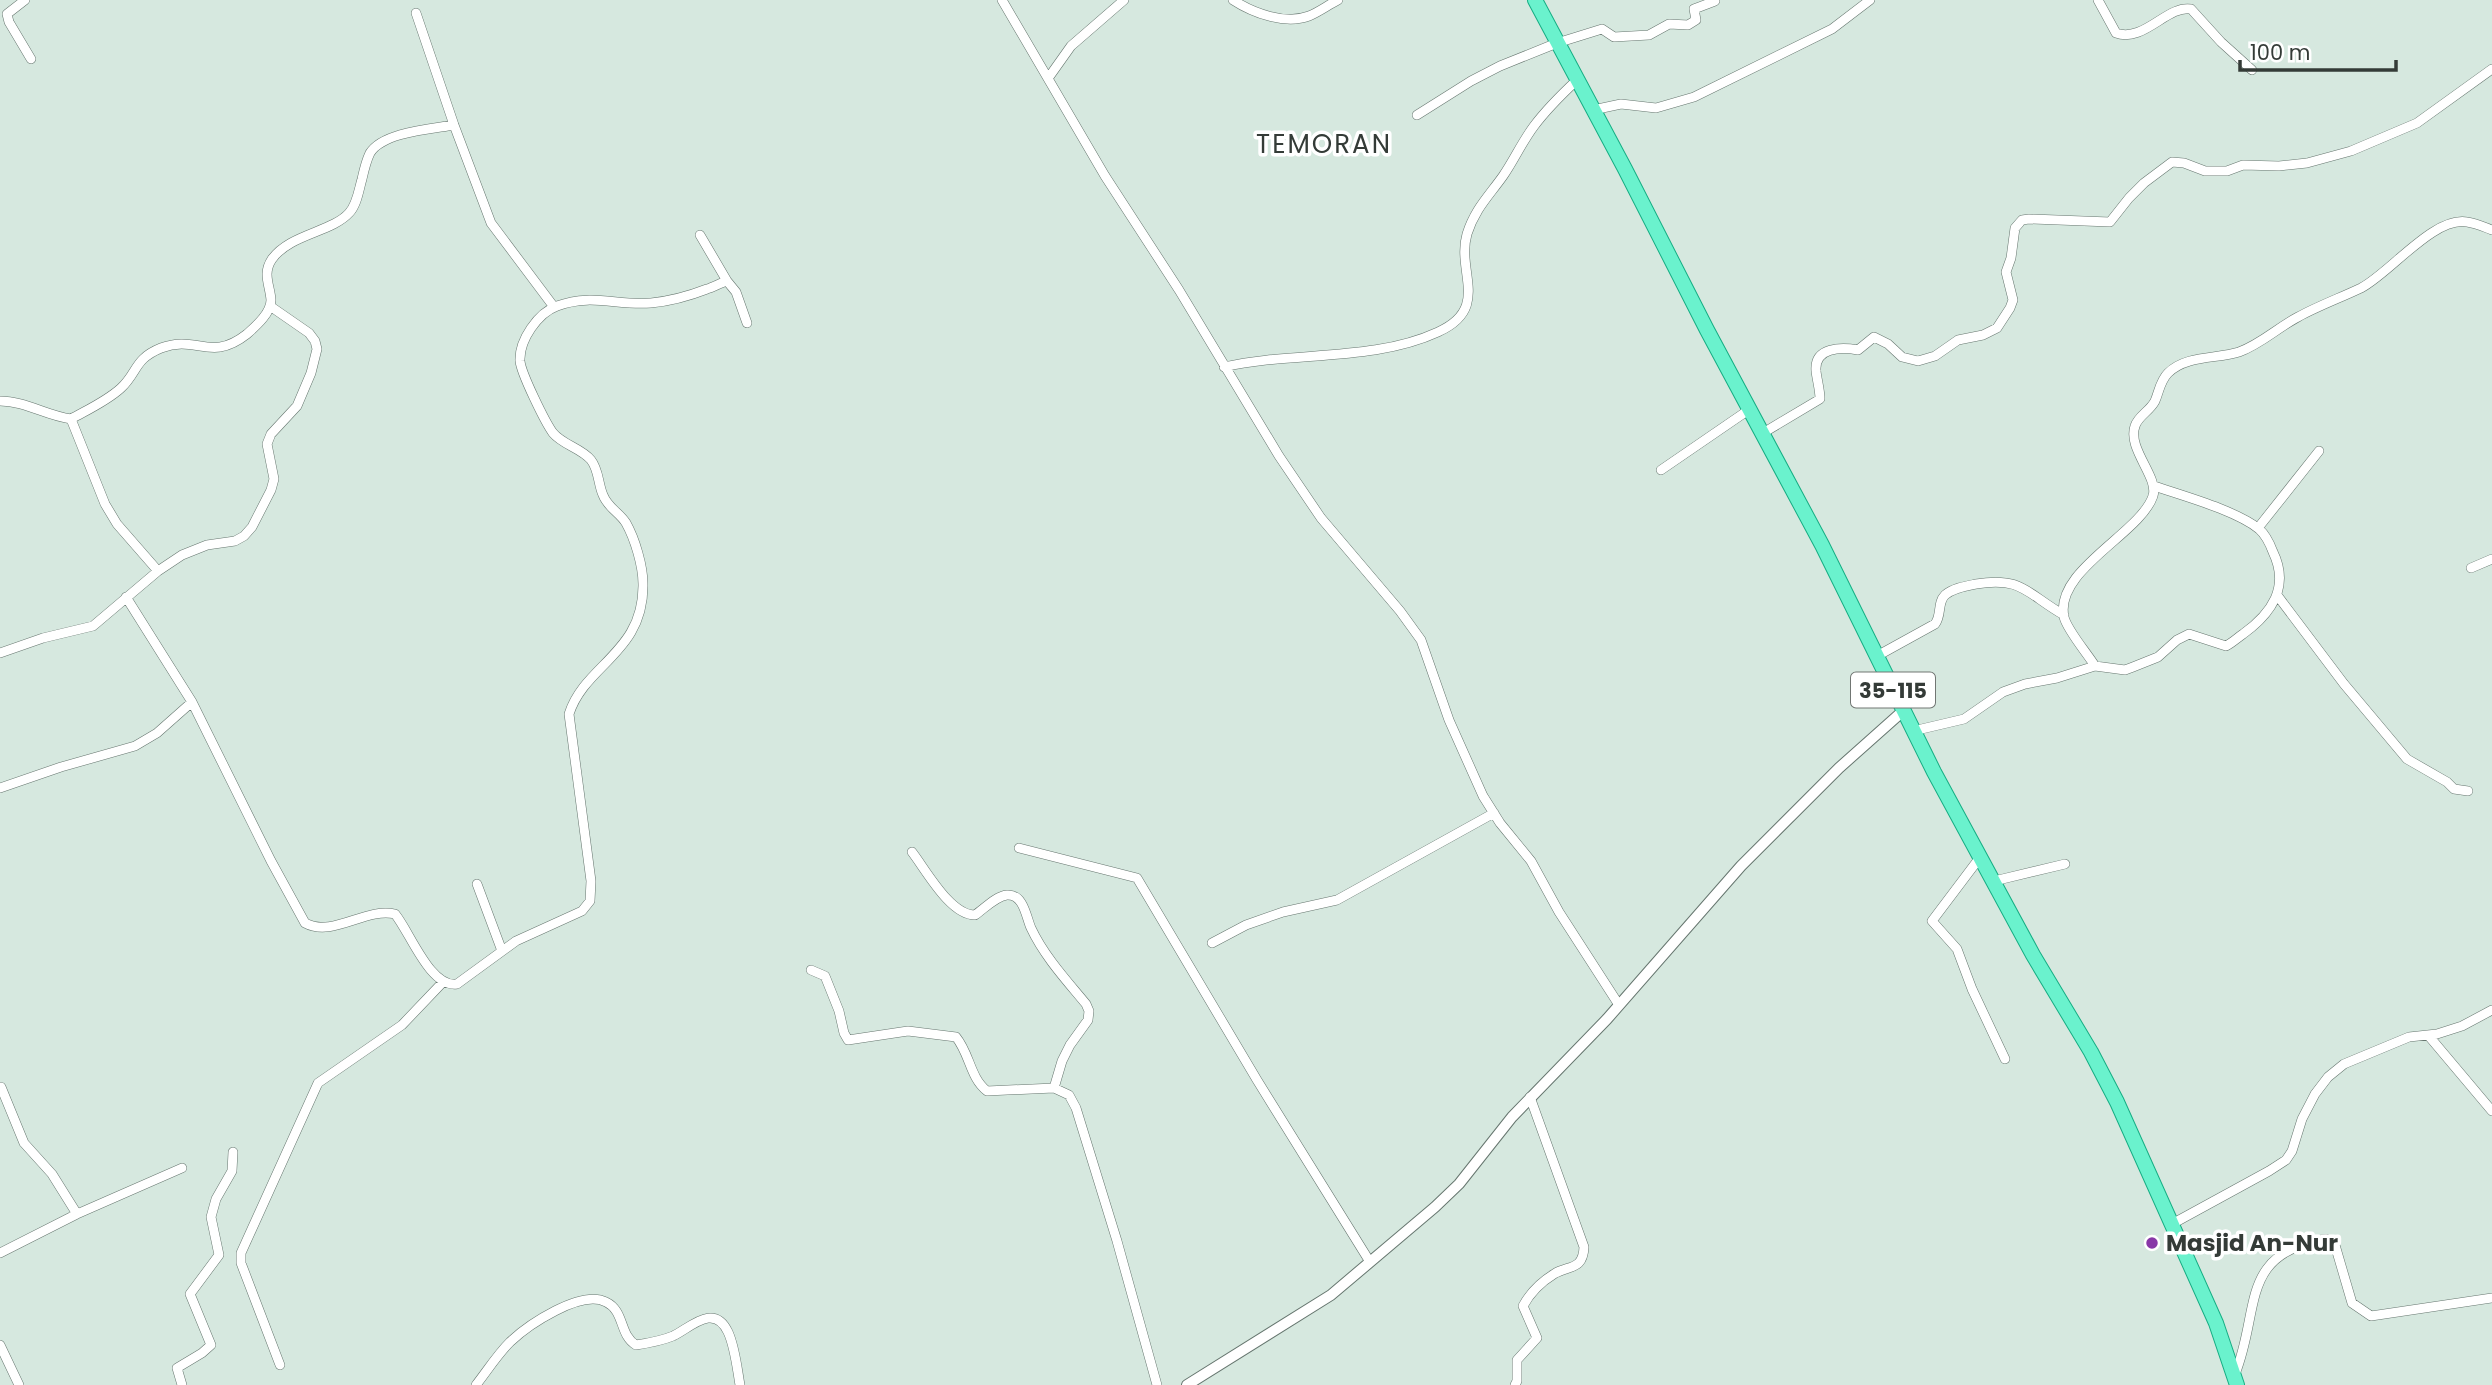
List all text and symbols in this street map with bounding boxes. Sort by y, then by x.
scale bar [2240,28,2396,72]
text: 100 m [2250,38,2310,67]
district label: TEMORAN [1256,126,1392,162]
road number: 35-115 [1851,672,1935,708]
place label: Masjid An-Nur [2166,1227,2338,1259]
marker: Masjid An-Nur [2144,1235,2160,1251]

